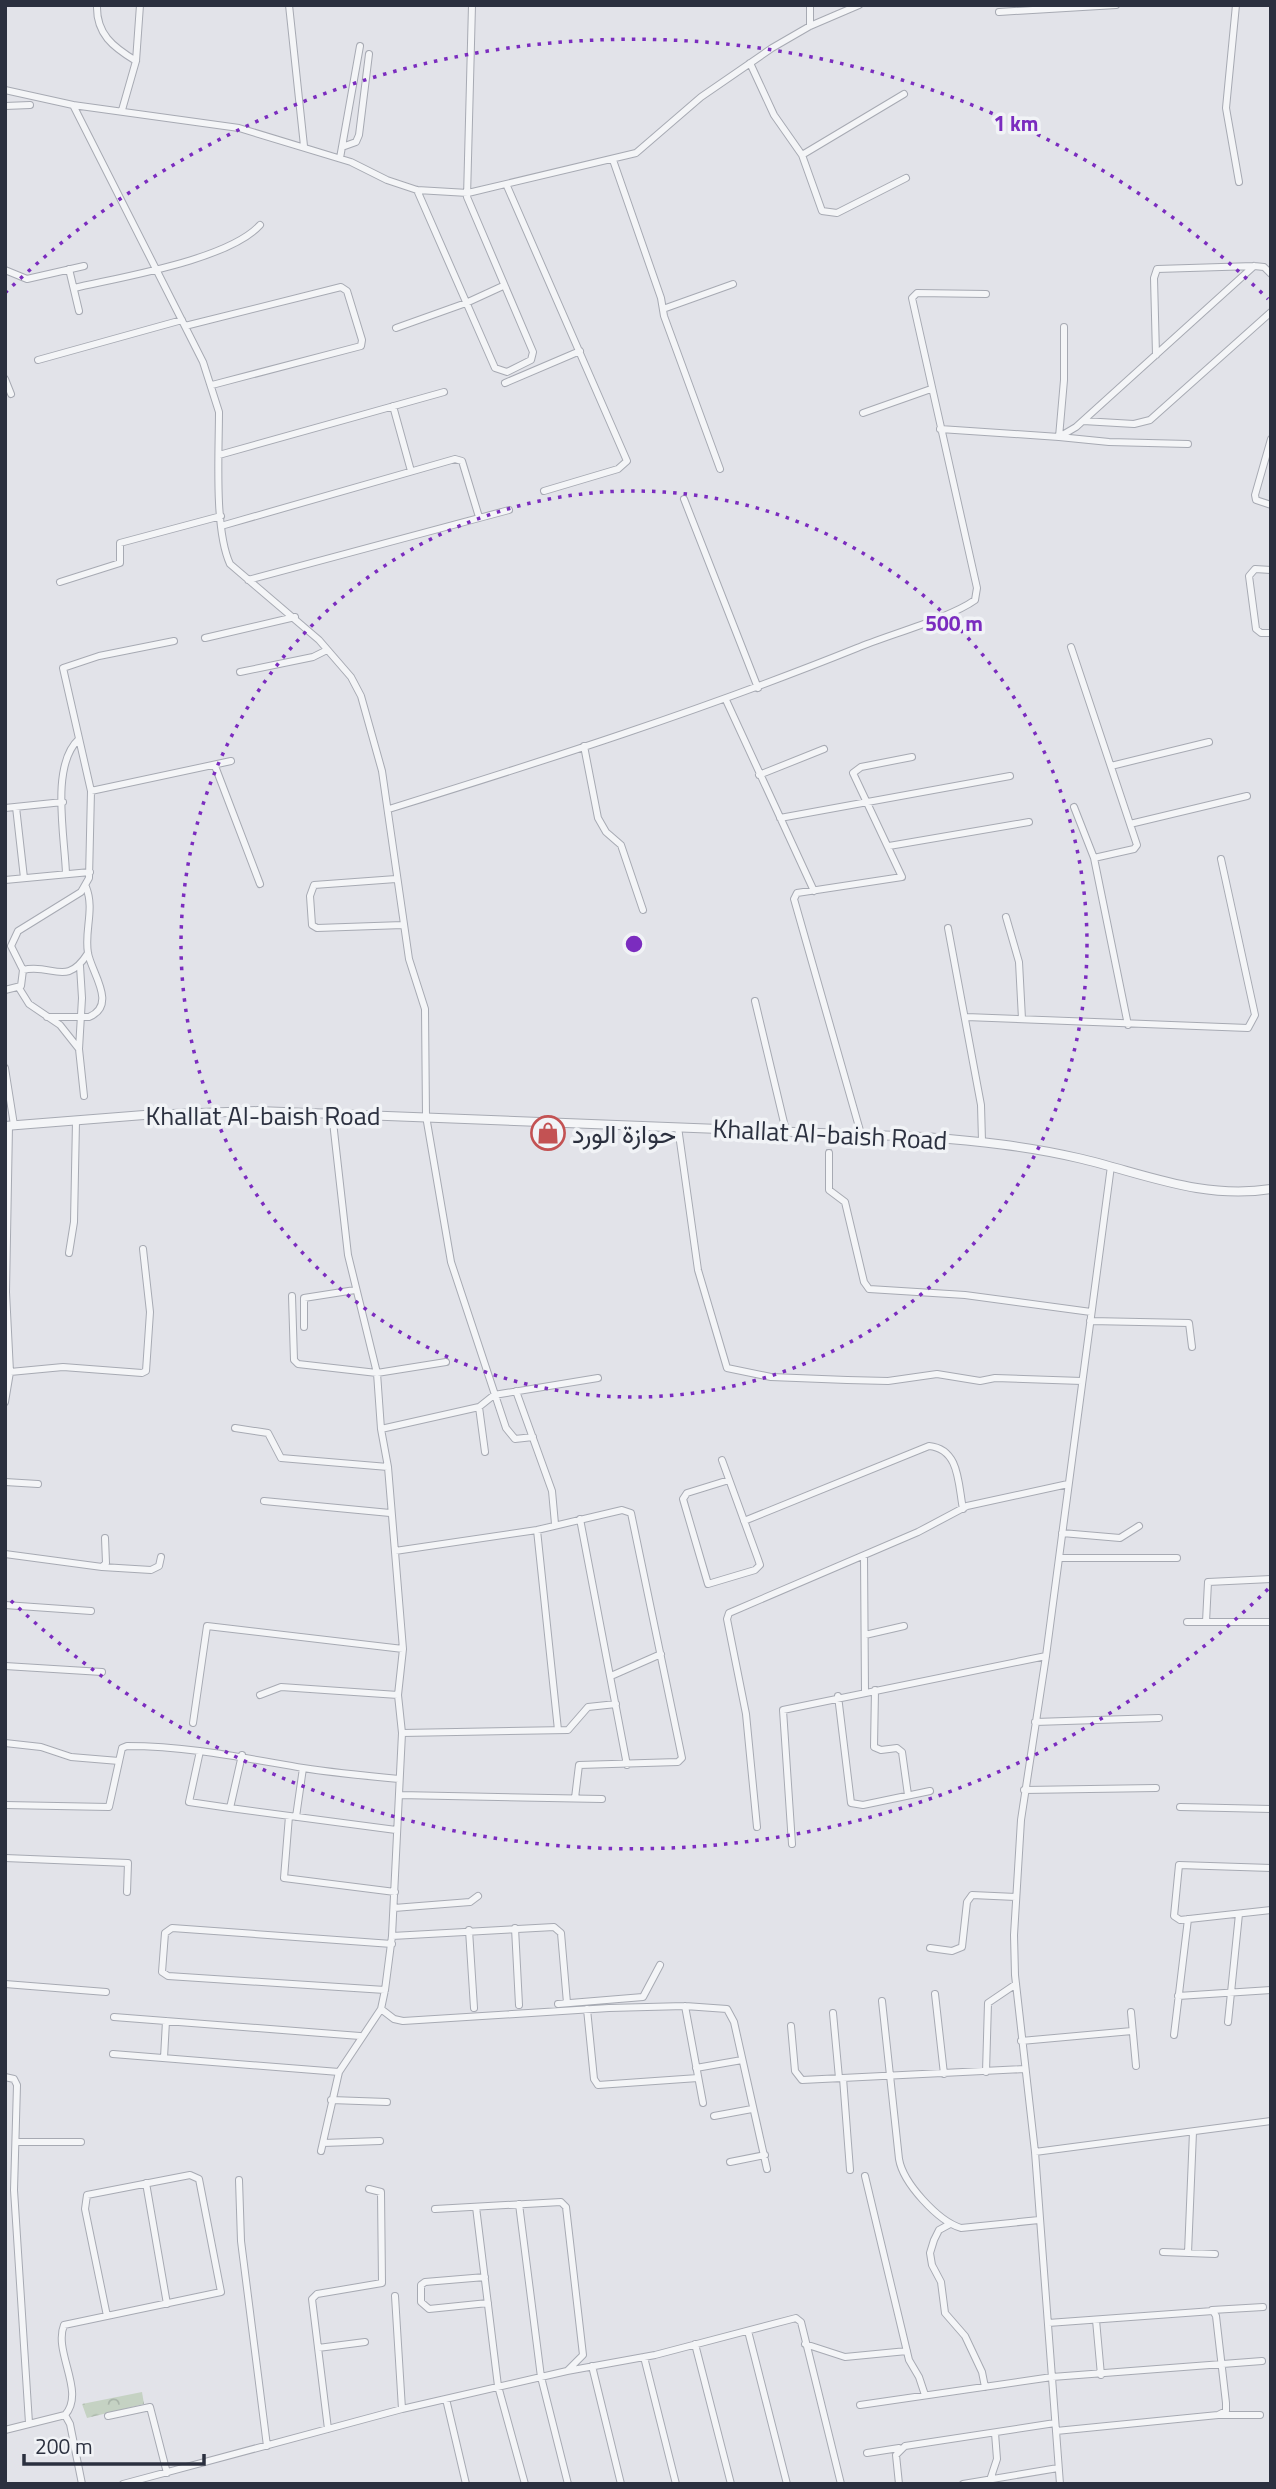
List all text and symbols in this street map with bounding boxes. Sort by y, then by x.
text: 1 km [994,107,1038,139]
text: 500 m [925,607,983,639]
centre of rings [622,932,646,956]
street label: Khallat Al-baish Road [145,1096,381,1135]
street label: Khallat Al-baish Road [712,1108,948,1160]
shop icon: حوازة الورد [529,1114,567,1152]
place label: حوازة الورد [572,1114,676,1153]
scale bar [24,2422,205,2466]
text: 200 m [35,2430,92,2462]

